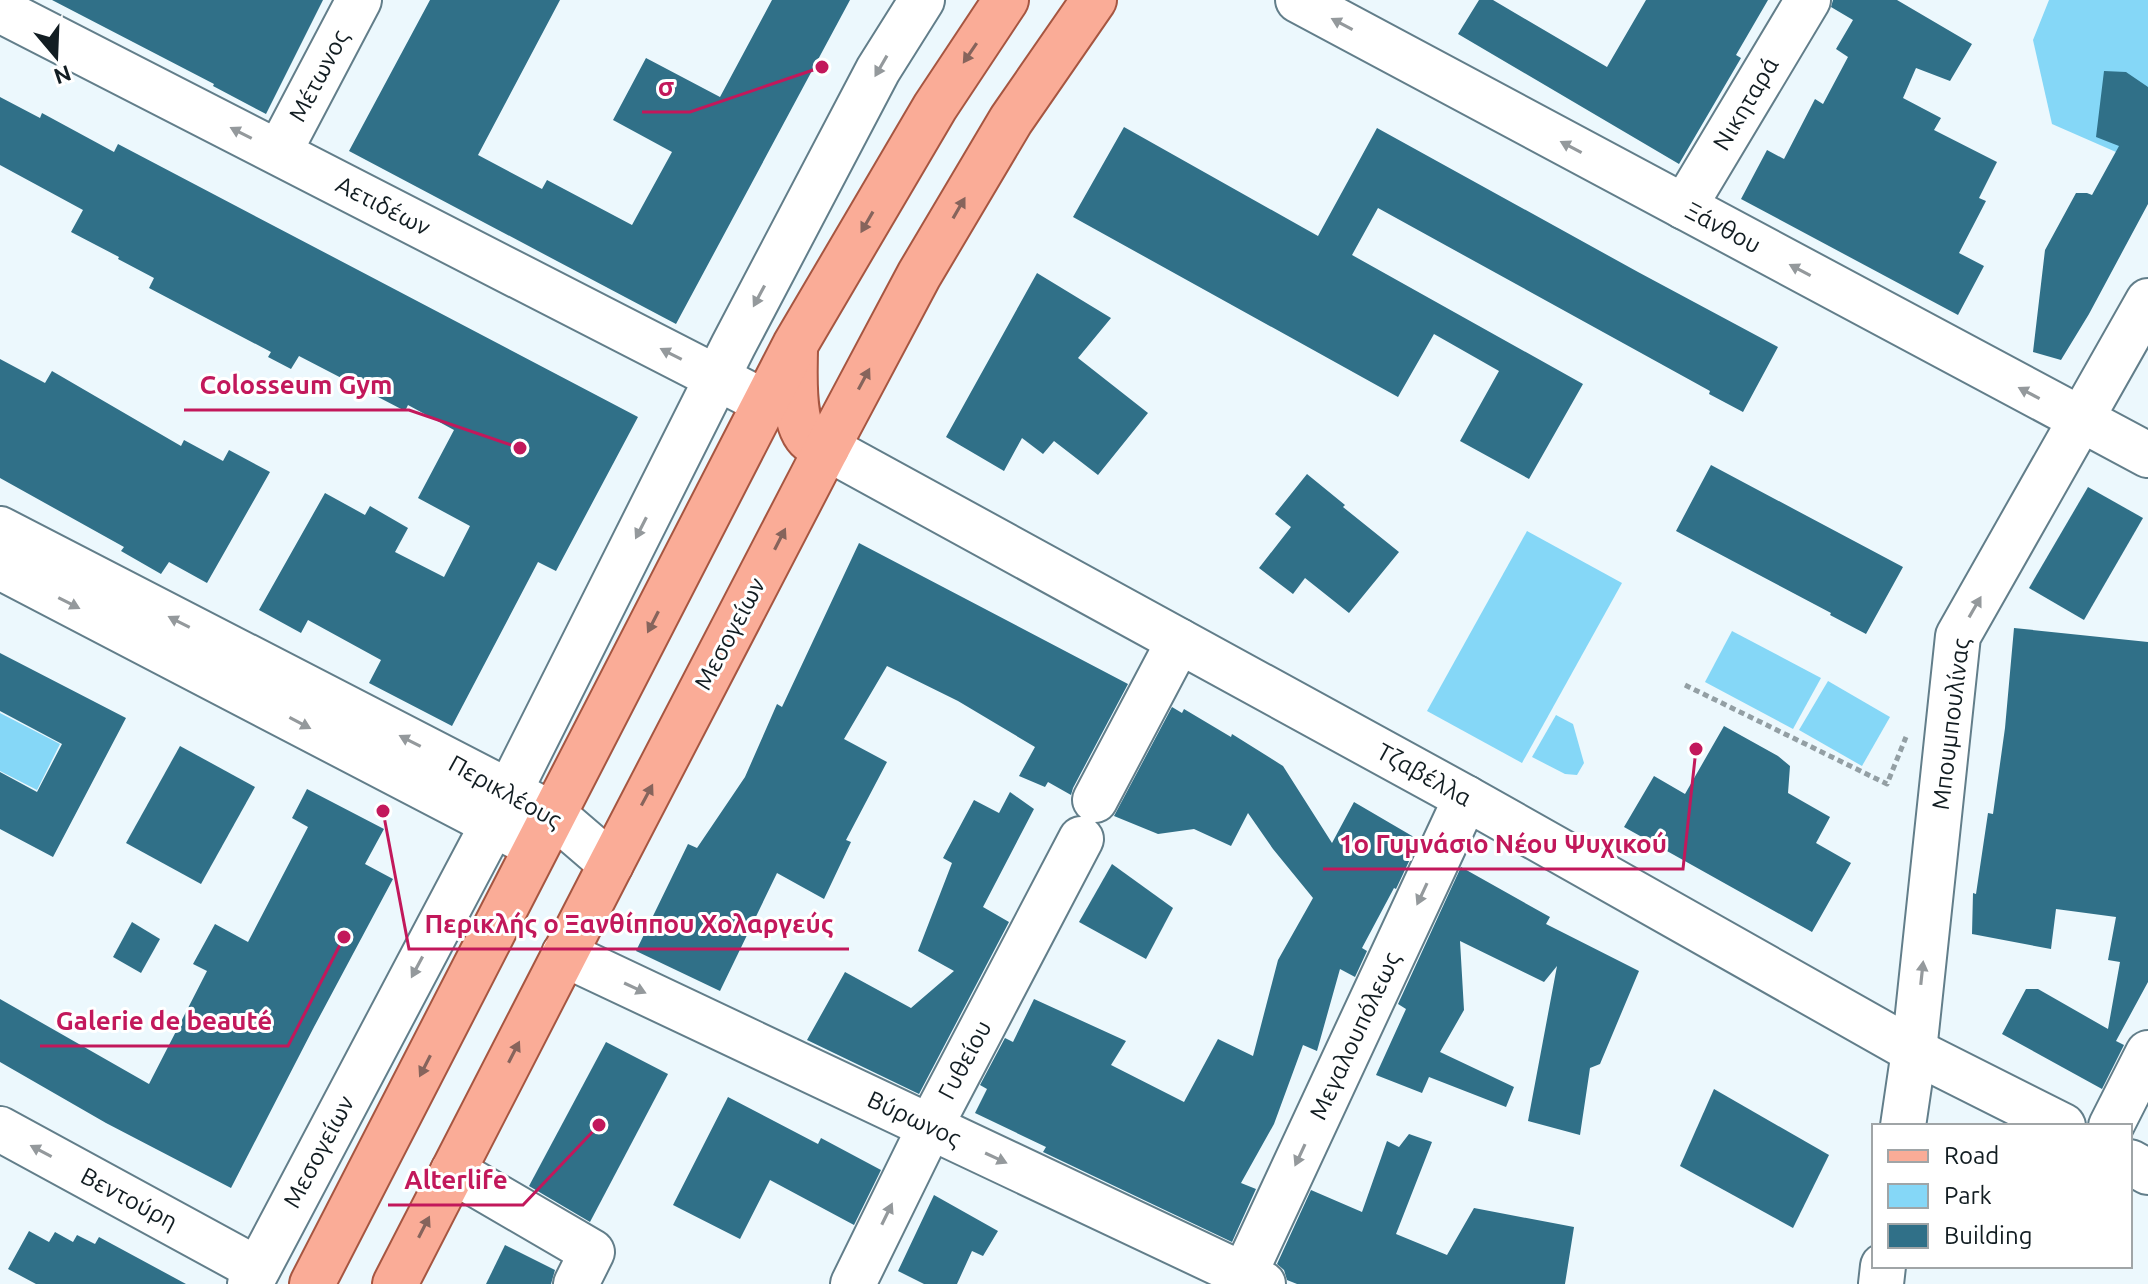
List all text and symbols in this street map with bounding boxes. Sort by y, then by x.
north arrow [16,16,96,96]
one-way arrow [1331,17,1354,30]
street label: Μέτωνος [283,25,354,126]
one-way arrow [963,43,978,64]
street label: Νικηταρά [1707,52,1784,155]
one-way arrow [874,55,888,78]
text: N [51,61,75,90]
callout: σ [642,62,690,112]
text: σ [658,72,674,101]
one-way arrow [229,126,252,140]
one-way arrow [1560,140,1583,153]
street label: Αετιδέων [332,170,435,241]
one-way arrow [952,197,966,219]
street label: Ξάνθου [1681,197,1765,259]
one-way arrow [860,211,874,233]
one-way arrow [1789,263,1812,276]
one-way arrow [753,285,766,308]
one-way arrow [660,348,683,361]
callout: Colosseum Gym [184,360,409,410]
one-way arrow [857,368,870,391]
text: Colosseum Gym [200,370,392,399]
one-way arrow [2018,386,2041,399]
one-way arrow [635,516,648,539]
one-way arrow [773,528,786,551]
street label: Μεσογείων [689,573,771,694]
one-way arrow [58,596,81,610]
one-way arrow [1968,596,1982,619]
one-way arrow [647,610,660,633]
one-way arrow [168,615,191,628]
street label: Μπουμπουλίνας [1927,637,1974,811]
one-way arrow [288,717,311,730]
one-way arrow [399,734,422,748]
street label: Τζαβέλλα [1372,738,1476,812]
street label: Περικλέους [444,750,566,834]
one-way arrow [640,783,653,806]
callout: 1ο Γυμνάσιο Νέου Ψυχικού [1323,819,1683,869]
text: 1ο Γυμνάσιο Νέου Ψυχικού [1339,829,1667,858]
one-way arrow [1415,882,1429,906]
callout: Περικλής ο Ξανθίππου Χολαργεύς [409,899,849,949]
text: Περικλής ο Ξανθίππου Χολαργεύς [425,909,833,938]
street label: Μεγαλουπόλεως [1304,948,1405,1124]
one-way arrow [411,956,425,978]
one-way arrow [1916,960,1929,985]
one-way arrow [623,981,646,995]
callout: Galerie de beauté [40,996,288,1046]
text: Galerie de beauté [56,1006,272,1035]
street label: Γυθείου [933,1016,996,1104]
one-way arrow [507,1040,521,1063]
one-way arrow [419,1055,432,1078]
street label: Βύρωνος [863,1085,965,1152]
street label: Μεσογείων [278,1091,360,1212]
legend [1872,1124,2132,1268]
text: Road [1944,1142,1999,1169]
one-way arrow [1293,1143,1307,1167]
one-way arrow [30,1145,52,1159]
one-way arrow [985,1151,1008,1165]
callout: Alterlife [388,1155,523,1205]
street label: Βεντούρη [76,1162,182,1235]
text: Alterlife [404,1165,508,1194]
text: Park [1944,1182,1992,1209]
one-way arrow [881,1202,894,1225]
one-way arrow [417,1216,430,1239]
text: Building [1944,1222,2032,1249]

